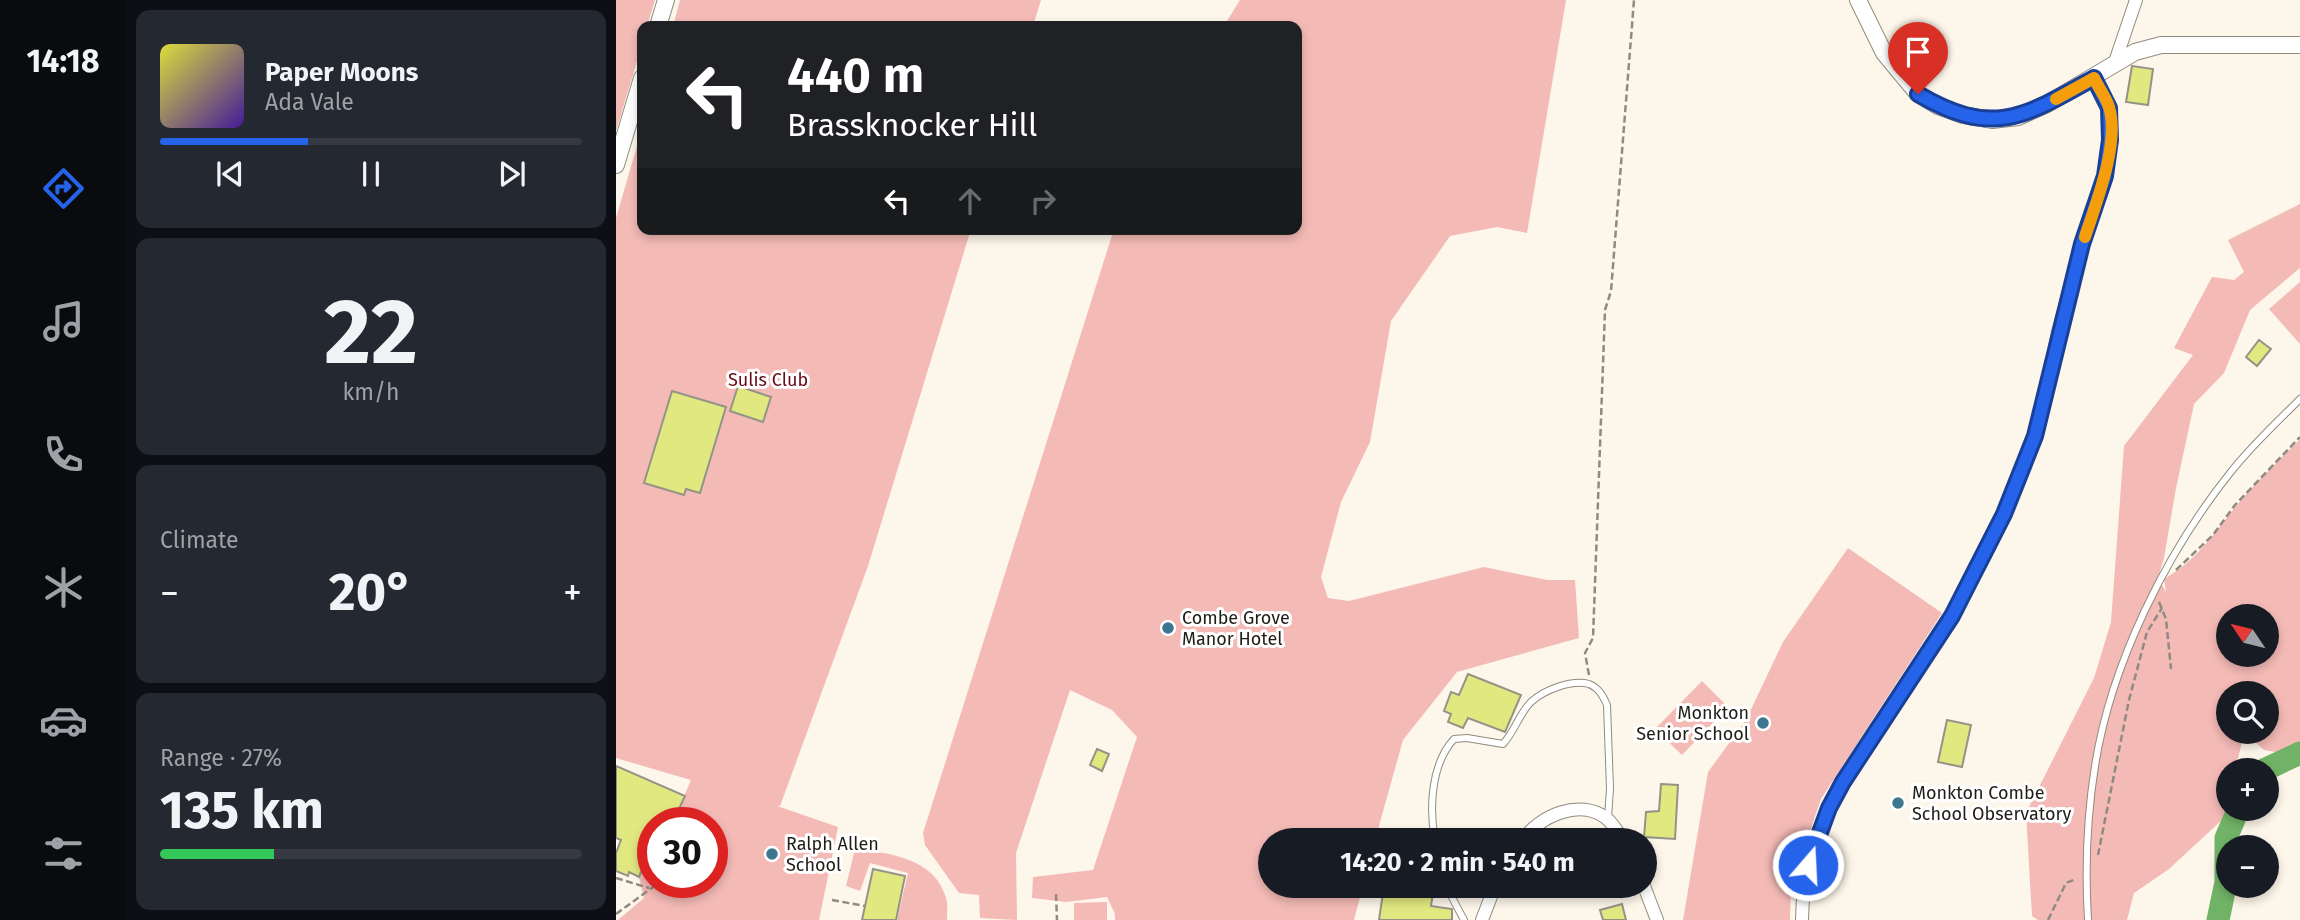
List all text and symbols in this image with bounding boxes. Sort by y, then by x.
pin [1888,22,1948,94]
icon: arrive [1899,33,1937,71]
text: 14:18 [27,42,99,80]
text: 440 m [787,46,924,105]
icon: left [672,49,763,140]
text: Paper Moons [265,57,418,88]
text: Ada Vale [265,88,354,116]
text: Brassknocker Hill [787,106,1037,144]
icon: previous [211,155,249,193]
icon: pause [352,155,390,193]
icon: next [493,155,531,193]
icon: directions [39,164,88,213]
icon: left [878,182,916,220]
icon: ahead [951,182,989,220]
icon: right [1024,182,1062,220]
text: 22 [324,278,418,387]
icon: music [39,297,88,346]
park label: Sulis Club [728,369,808,391]
text: km/h [343,378,399,406]
icon: phone [39,430,88,479]
text: Climate [160,526,239,554]
text: 20° [329,561,413,624]
icon: climate [39,563,88,612]
text: − [160,570,179,616]
text: + [563,570,582,616]
north arrow [2216,604,2278,667]
map controls [2216,604,2279,898]
place label: Combe Grove Manor Hotel [1182,607,1290,650]
marker: Combe Grove Manor Hotel [1160,620,1176,636]
button: search [2216,681,2279,744]
icon: car [39,696,88,745]
place label: Monkton Senior School [1636,702,1749,745]
marker: Monkton Senior School [1755,715,1771,731]
text: Range · 27% [160,744,282,772]
button: + [2216,758,2279,821]
text: 135 km [160,779,324,842]
place label: Monkton Combe School Observatory [1912,782,2071,825]
marker: Monkton Combe School Observatory [1890,795,1906,811]
speed limit sign: 30 [637,807,728,898]
position arrow [1771,828,1845,902]
icon: filters [39,829,88,878]
place label: Ralph Allen School [786,833,879,876]
button: − [2216,835,2279,898]
marker: Ralph Allen School [764,846,780,862]
text: 14:20 · 2 min · 540 m [1340,847,1575,878]

